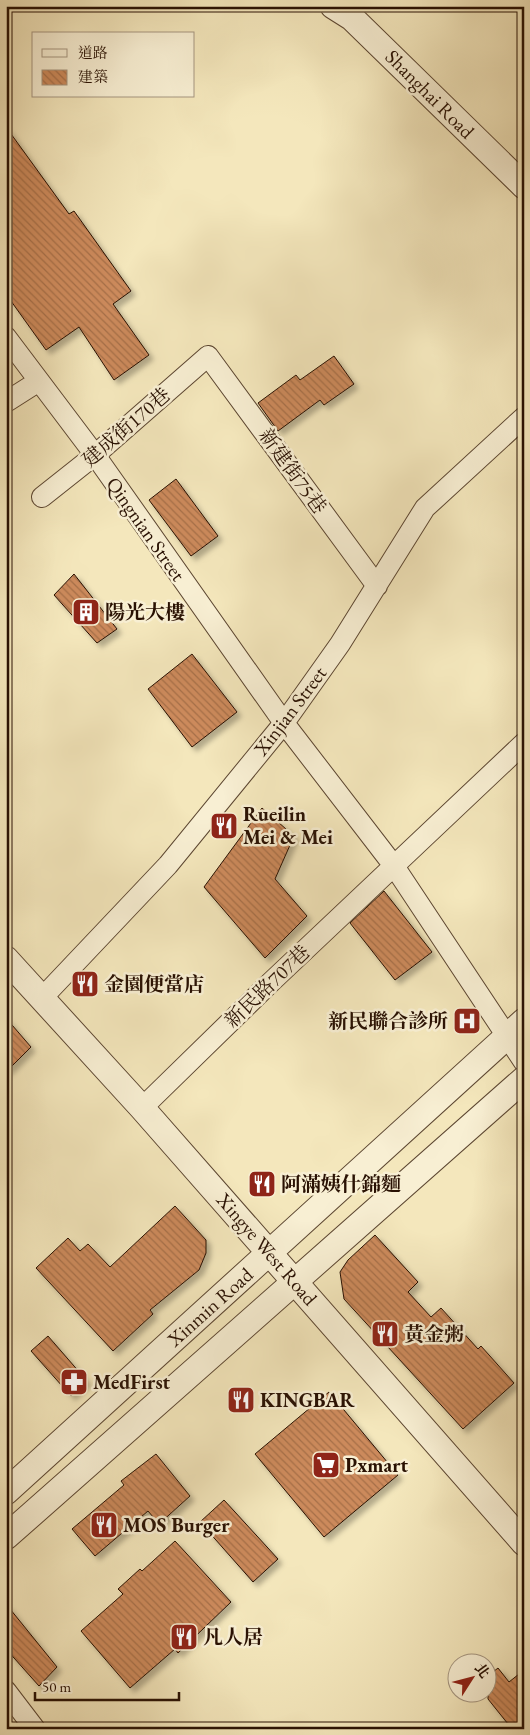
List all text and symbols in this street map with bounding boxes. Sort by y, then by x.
legend [32,32,195,98]
text: 道路 [78,43,108,62]
street label: Shanghai Road [380,44,481,145]
text: 建築 [78,67,108,86]
street label: 建成街170巷 [76,381,176,473]
street label: 新建街75巷 [253,423,333,519]
street label: Qingnian Street [101,472,192,587]
building icon: 陽光大樓 [71,597,101,627]
place label: 陽光大樓 [105,599,185,625]
street label: Xinjian Street [247,660,333,762]
place label: Rueilin Mei & Mei [243,801,333,850]
restaurant icon: Rueilin Mei & Mei [209,811,239,841]
street label: 新民路707巷 [219,939,315,1033]
restaurant icon: 金園便當店 [70,969,100,999]
place label: 金園便當店 [104,971,204,997]
hospital icon: 新民聯合診所 [452,1006,482,1036]
place label: 新民聯合診所 [328,1008,448,1034]
restaurant icon: 阿滿姨什錦麵 [247,1169,277,1199]
place label: 阿滿姨什錦麵 [281,1171,401,1197]
street label: Xingye West Road [210,1186,324,1311]
street label: Xinmin Road [161,1261,259,1353]
restaurant icon: 黃金粥 [370,1319,400,1349]
place label: 黃金粥 [404,1321,464,1347]
pharmacy icon: MedFirst [59,1367,89,1397]
place label: MedFirst [93,1369,171,1395]
restaurant icon: KINGBAR [226,1385,256,1415]
place label: KINGBAR [260,1387,355,1413]
supermarket icon: Pxmart [311,1450,341,1480]
place label: Pxmart [345,1452,408,1478]
restaurant icon: MOS Burger [89,1510,119,1540]
place label: MOS Burger [123,1512,230,1538]
restaurant icon: 凡人居 [169,1622,199,1652]
place label: 凡人居 [203,1624,263,1650]
north arrow [448,1652,498,1702]
text: 北 [471,1659,494,1681]
scale bar [35,1670,179,1702]
text: 50 m [42,1677,71,1696]

